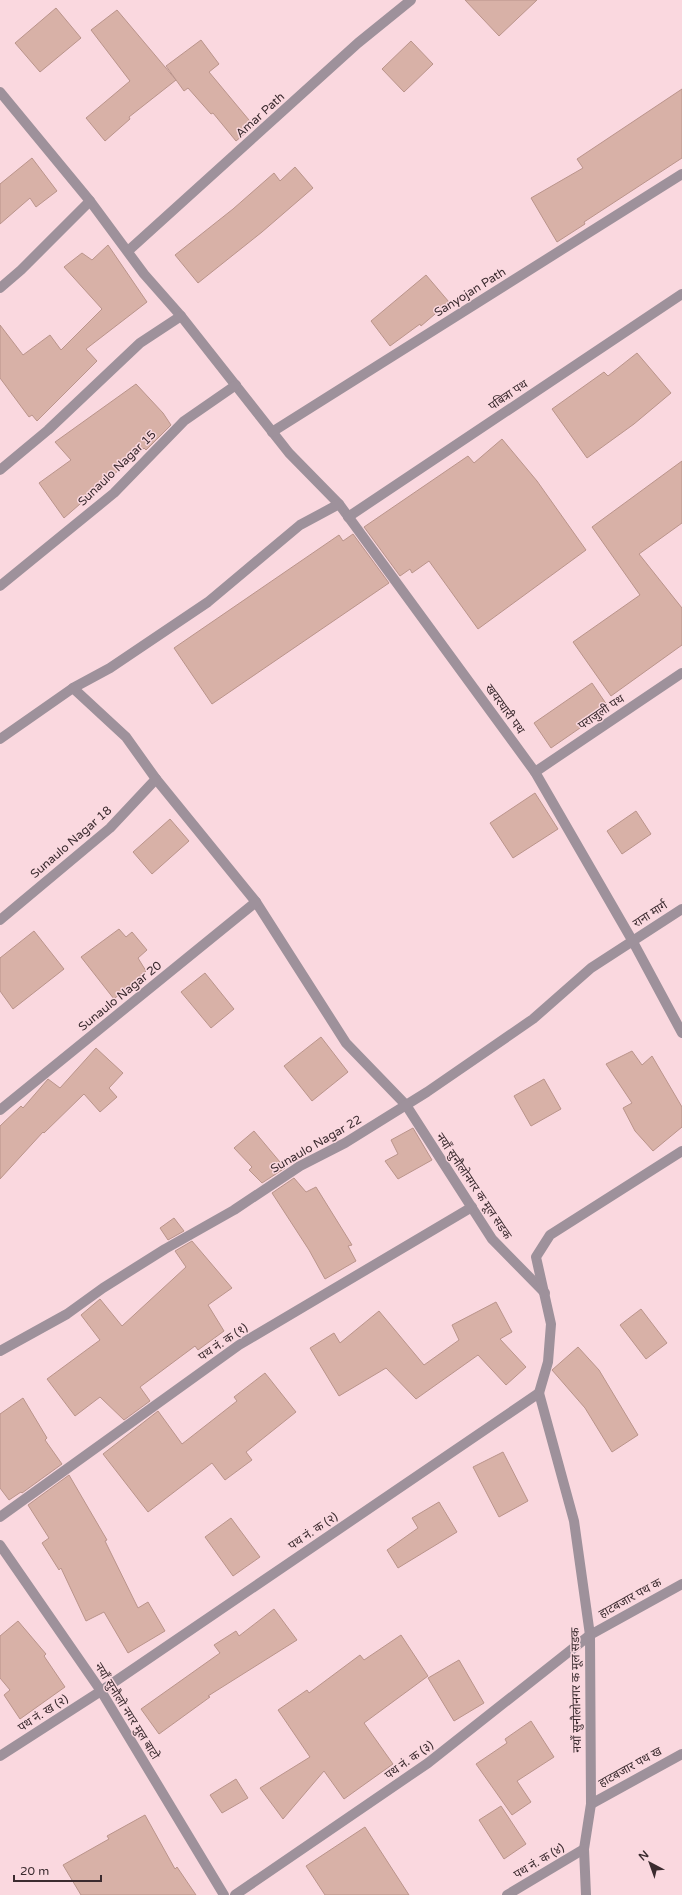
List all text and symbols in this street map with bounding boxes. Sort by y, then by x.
street label: Amar Path [233,90,287,140]
street label: Sanyojan Path [432,264,508,320]
street label: पबित्रा पथ [485,376,530,413]
street label: Sunaulo Nagar 15 [75,427,159,509]
street label: खयरघारी पथ [482,681,529,737]
street label: पराजुली पथ [575,690,628,733]
street label: Sunaulo Nagar 18 [28,803,114,881]
street label: राना मार्ग [630,897,671,930]
street label: Sunaulo Nagar 20 [76,958,165,1034]
street label: Sunaulo Nagar 22 [268,1112,364,1176]
street label: नयाँ सुनौलोनगर क मूल सडक [432,1130,516,1243]
street label: पथ नं. क (१) [196,1320,251,1364]
street label: पथ नं. क (२) [286,1509,341,1553]
street label: हाटबजार पथ क [596,1575,664,1621]
street label: नयाँ सुनौलोनगर क मूल सडक [567,1627,585,1753]
street label: नयाँ सुनौलो नगर मुल बाटो [91,1660,164,1763]
street label: पथ नं. ख (२) [15,1691,71,1734]
street label: पथ नं. क (३) [382,1738,436,1782]
street label: हाटबजार पथ ख [596,1744,664,1790]
street label: पथ नं. क (४) [511,1840,567,1882]
north arrow [630,1843,670,1883]
text: N [636,1848,651,1864]
scale bar [14,1857,101,1883]
text: 20 m [20,1864,49,1878]

